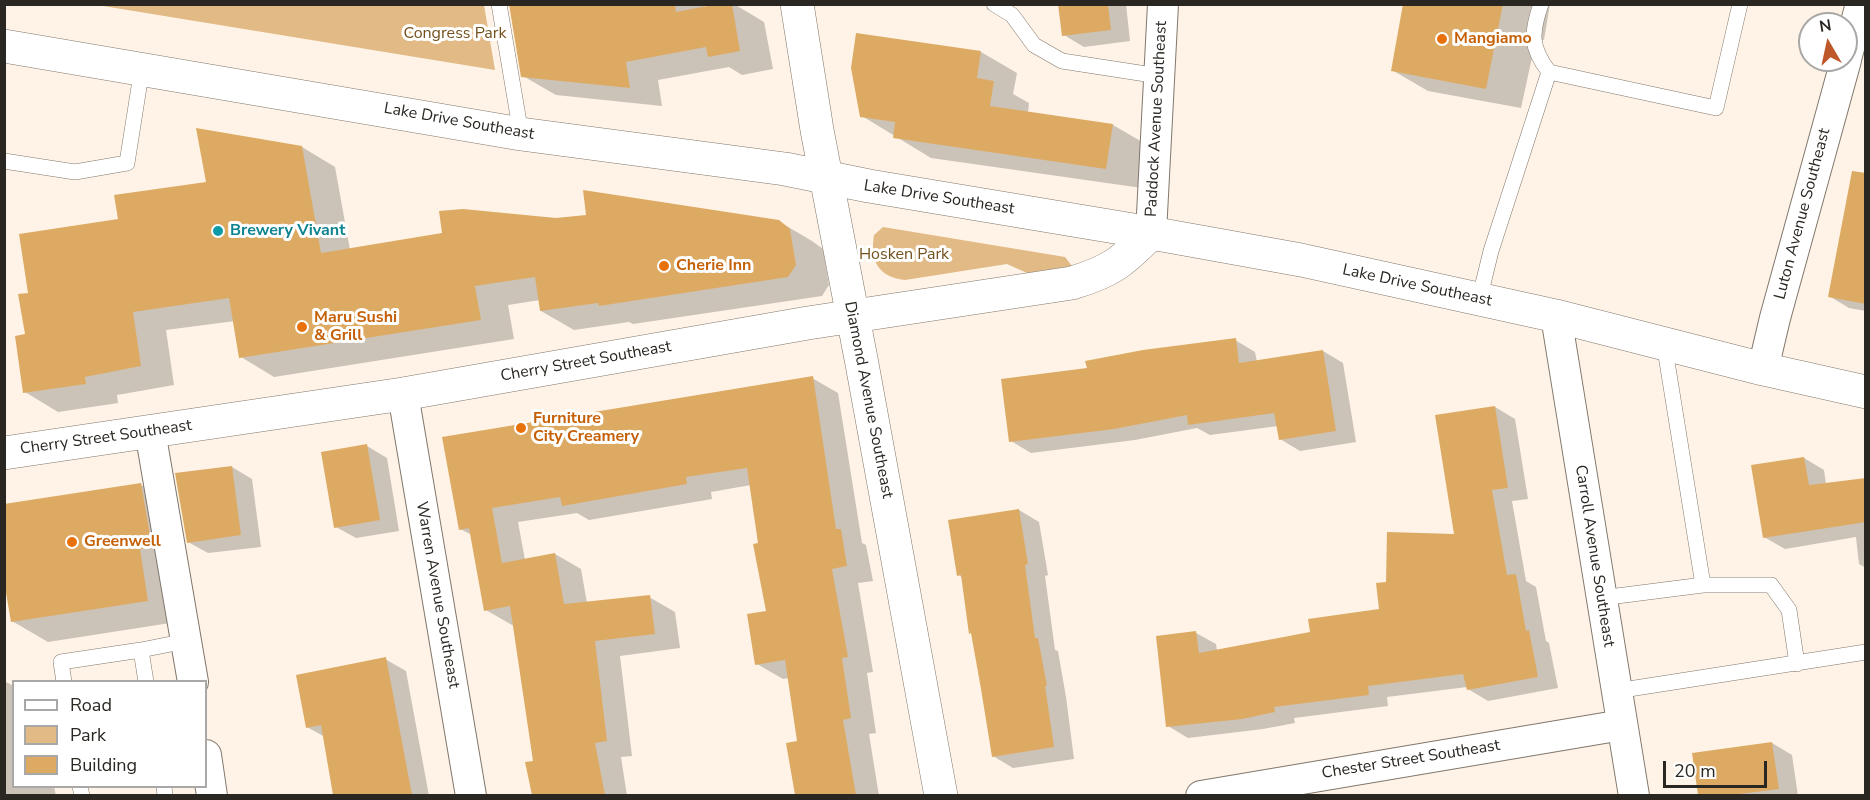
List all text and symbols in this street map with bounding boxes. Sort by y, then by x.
north arrow [1798,12,1858,72]
text: N [1818,14,1833,38]
street label: Paddock Avenue Southeast [1142,20,1172,218]
park label: Congress Park [403,24,507,44]
place label: Mangiamo [1454,29,1532,49]
marker: Mangiamo [1435,32,1449,46]
street label: Lake Drive Southeast [382,99,536,145]
street label: Luton Avenue Southeast [1771,126,1835,302]
street label: Lake Drive Southeast [862,177,1016,219]
place label: Brewery Vivant [230,221,345,241]
marker: Brewery Vivant [211,224,225,238]
park label: Hosken Park [859,245,949,265]
place label: Cherie Inn [676,256,751,276]
marker: Cherie Inn [657,259,671,273]
street label: Lake Drive Southeast [1341,261,1493,311]
street label: Diamond Avenue Southeast [839,300,897,500]
place label: Maru Sushi & Grill [314,308,397,346]
marker: Maru Sushi & Grill [295,320,309,334]
street label: Cherry Street Southeast [499,338,673,386]
place label: Furniture City Creamery [533,409,639,447]
street label: Cherry Street Southeast [19,416,193,460]
marker: Furniture City Creamery [514,421,528,435]
street label: Carroll Avenue Southeast [1570,464,1618,648]
street label: Warren Avenue Southeast [411,500,463,690]
place label: Greenwell [84,532,161,552]
marker: Greenwell [65,535,79,549]
legend [12,680,207,788]
text: Road [70,693,112,717]
text: Park [70,723,106,747]
street label: Chester Street Southeast [1320,736,1502,784]
scale bar [1666,749,1770,787]
text: Building [70,753,137,777]
text: 20 m [1674,759,1716,783]

